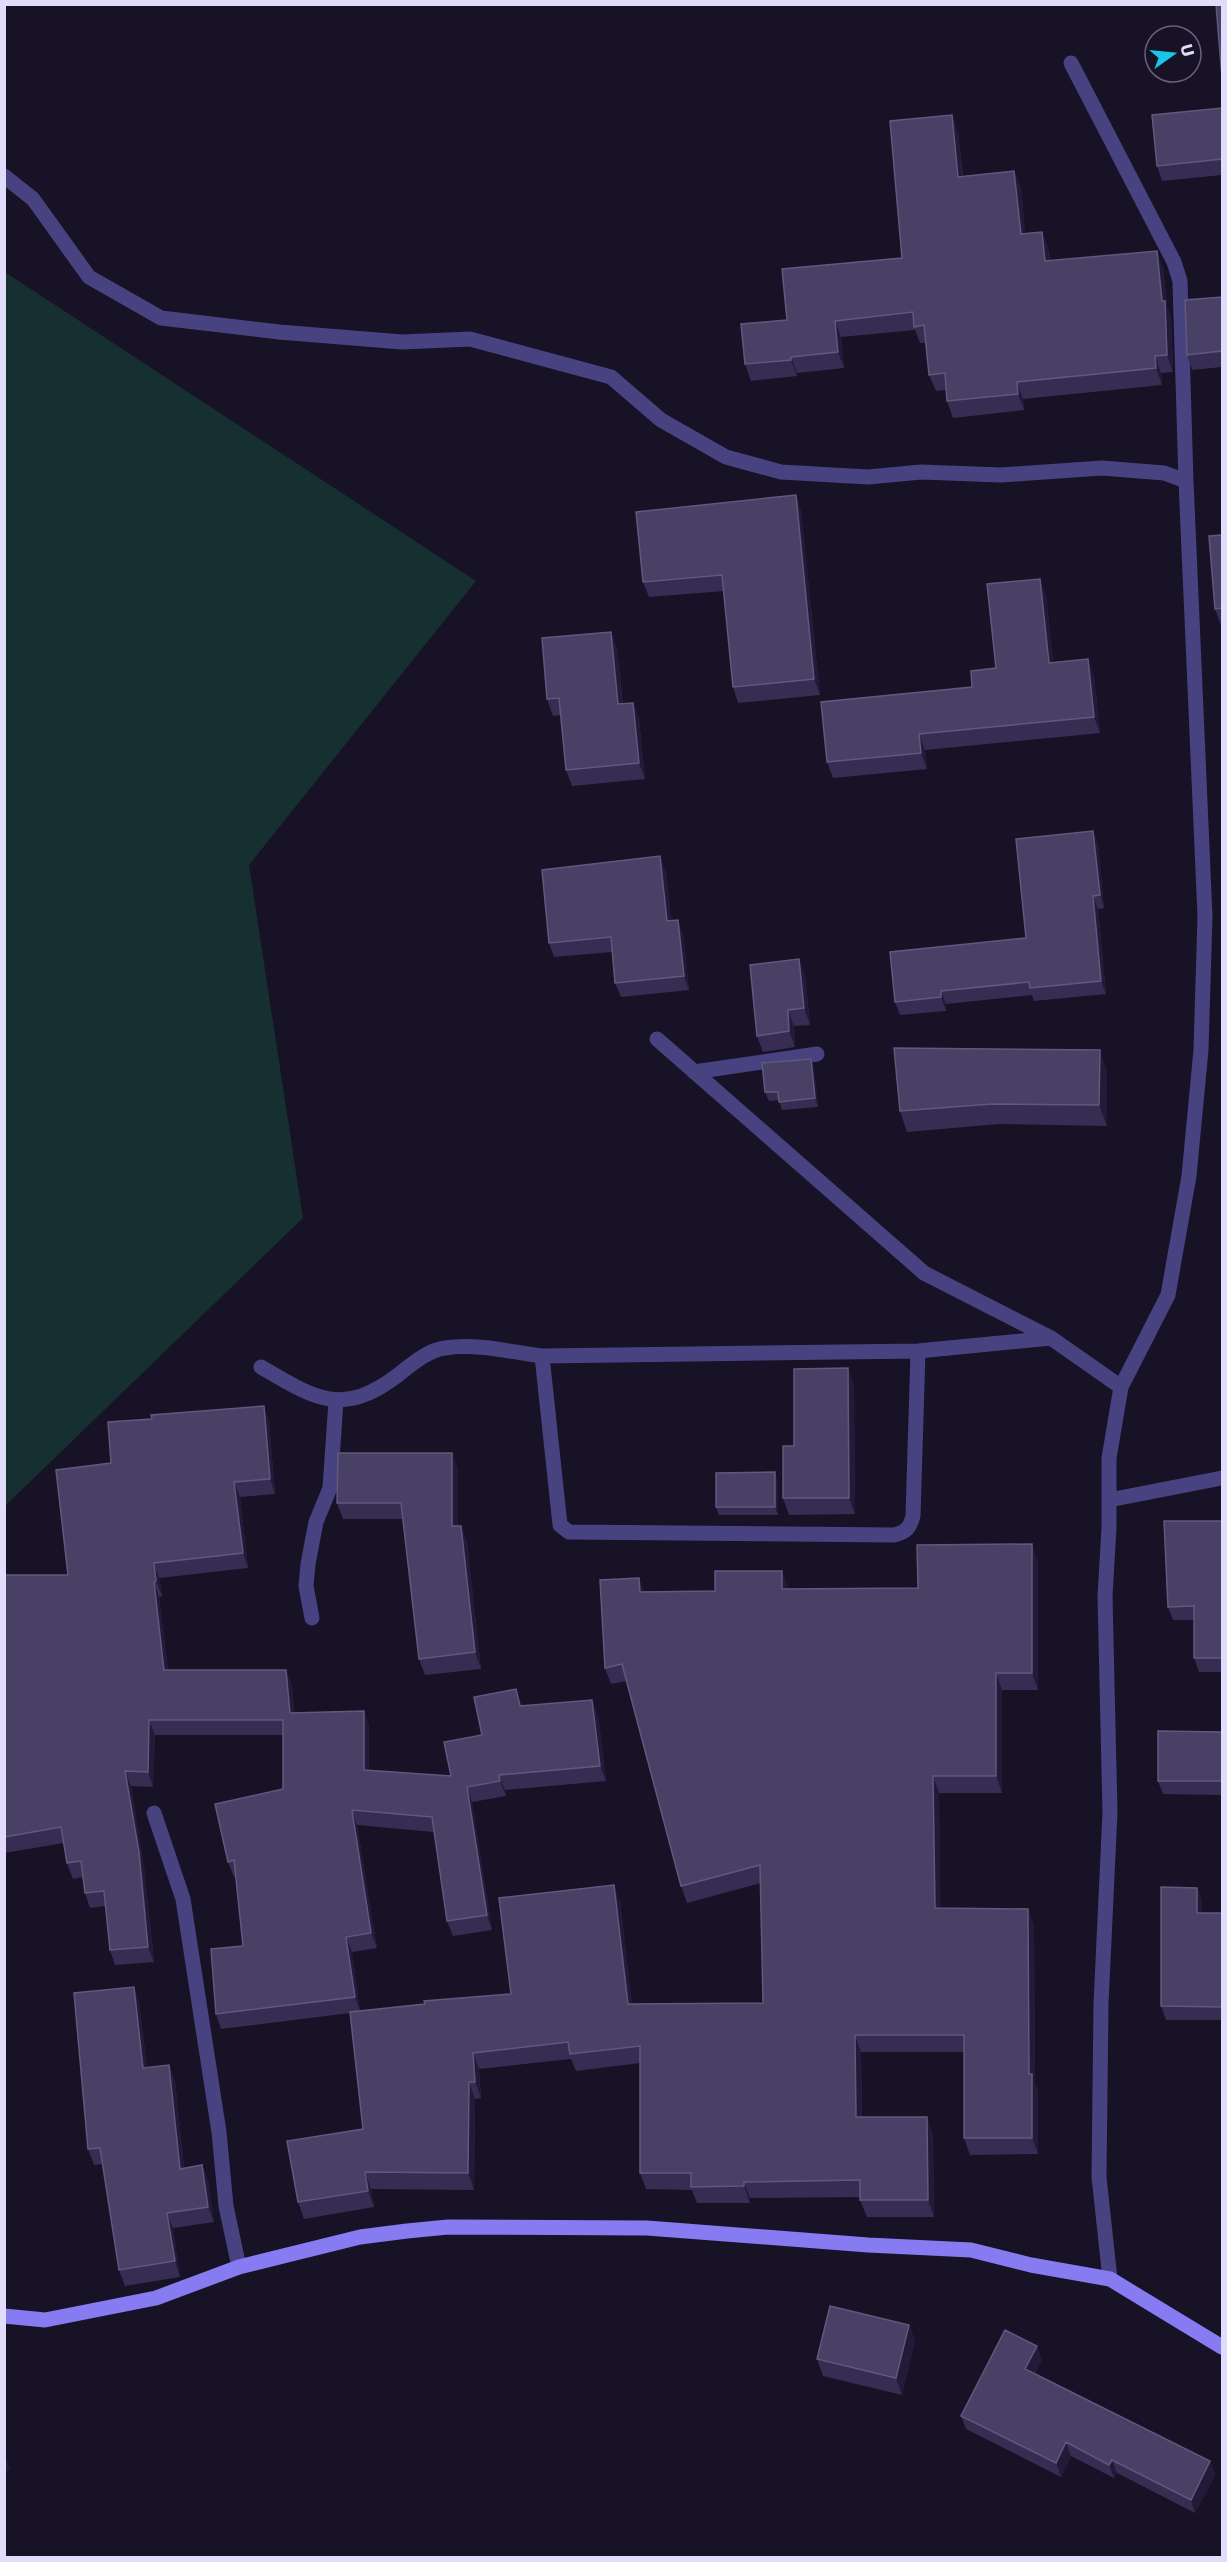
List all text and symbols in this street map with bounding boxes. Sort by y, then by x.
north arrow [1143,24,1203,84]
text: U [1176,42,1198,59]

